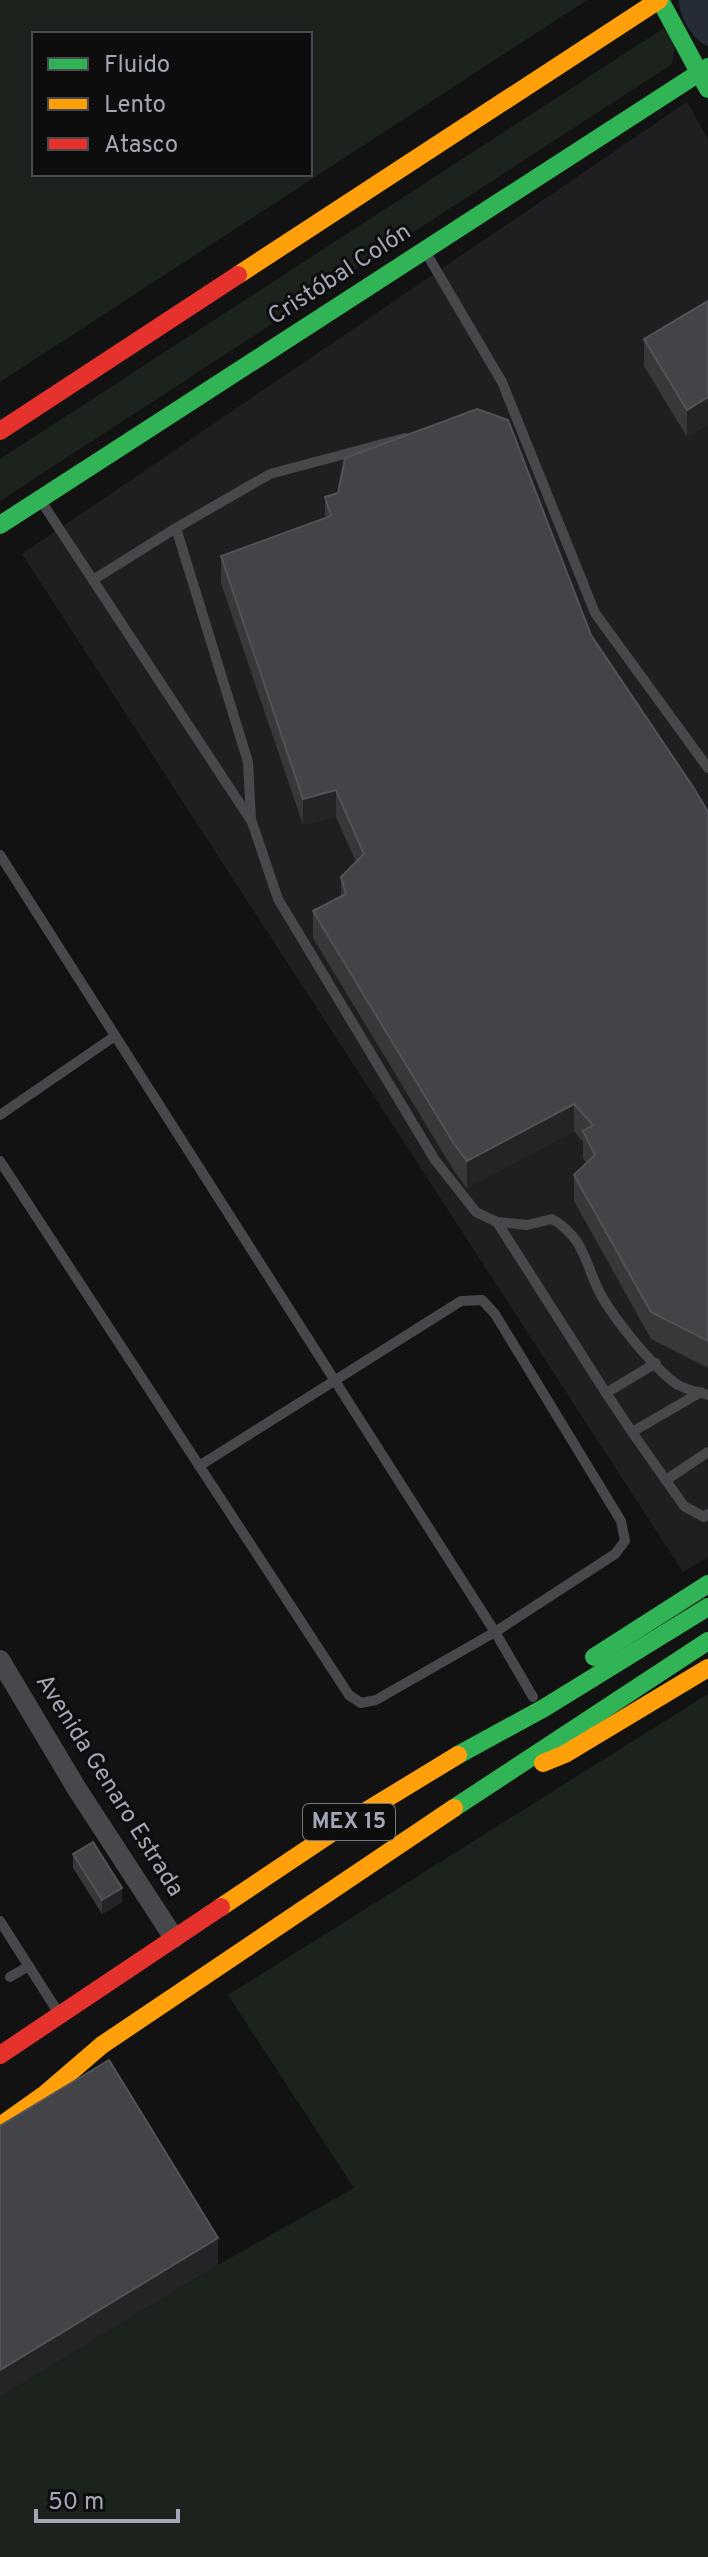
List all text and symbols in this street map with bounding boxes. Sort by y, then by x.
legend [32,32,312,176]
text: Fluido [104,51,170,81]
text: Lento [104,91,166,121]
text: Atasco [104,131,178,161]
street label: Cristóbal Colón [263,218,417,332]
street label: Avenida Genaro Estrada [28,1669,190,1903]
road number: MEX 15 [303,1804,395,1840]
scale bar [36,2473,178,2523]
text: 50 m [48,2488,104,2518]

